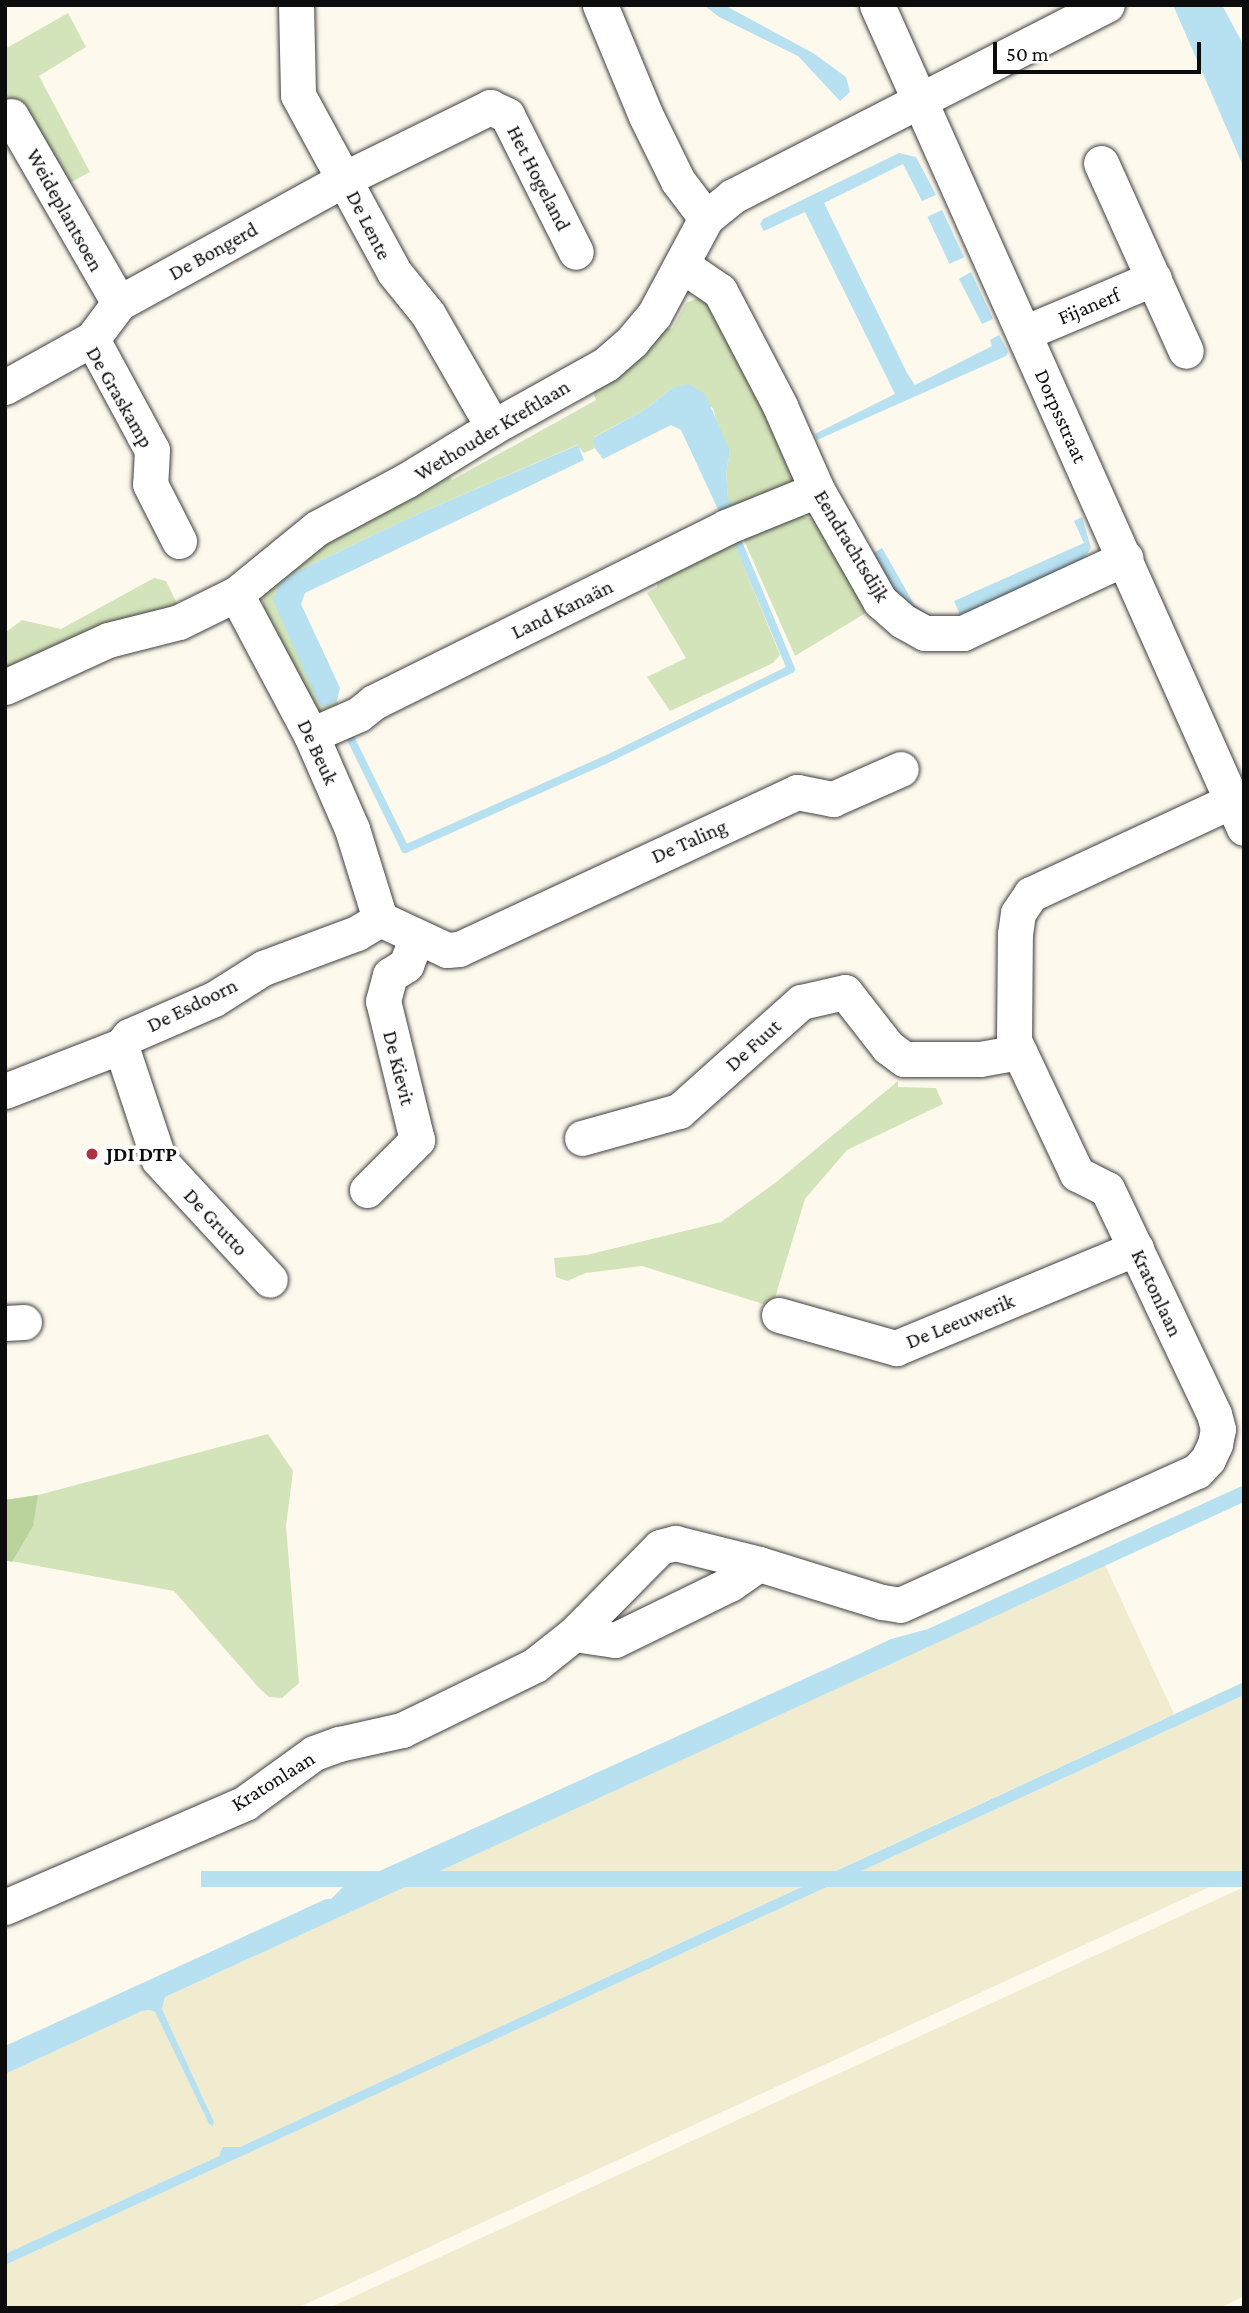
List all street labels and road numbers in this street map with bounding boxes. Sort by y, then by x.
street label: Het Hogeland [502,121,576,235]
street label: Weideplantsoen [21,144,109,276]
street label: De Lente [341,186,397,264]
street label: De Bongerd [164,216,262,286]
street label: Fijanerf [1054,282,1124,330]
street label: De Graskamp [81,342,159,452]
street label: Dorpsstraat [1029,365,1093,467]
street label: Wethouder Kreftlaan [410,374,574,486]
street label: Eendrachtsdijk [809,485,895,607]
street label: Land Kanaän [507,574,617,644]
street label: De Beuk [292,715,344,789]
street label: De Taling [647,813,731,869]
street label: De Esdoorn [143,972,241,1038]
street label: De Fuut [720,1013,786,1077]
street label: De Kievit [378,1028,420,1108]
street label: De Grutto [178,1183,254,1261]
street label: Kratonlaan [1126,1245,1188,1341]
street label: De Leeuwerik [902,1288,1018,1354]
street label: Kratonlaan [227,1746,319,1816]

